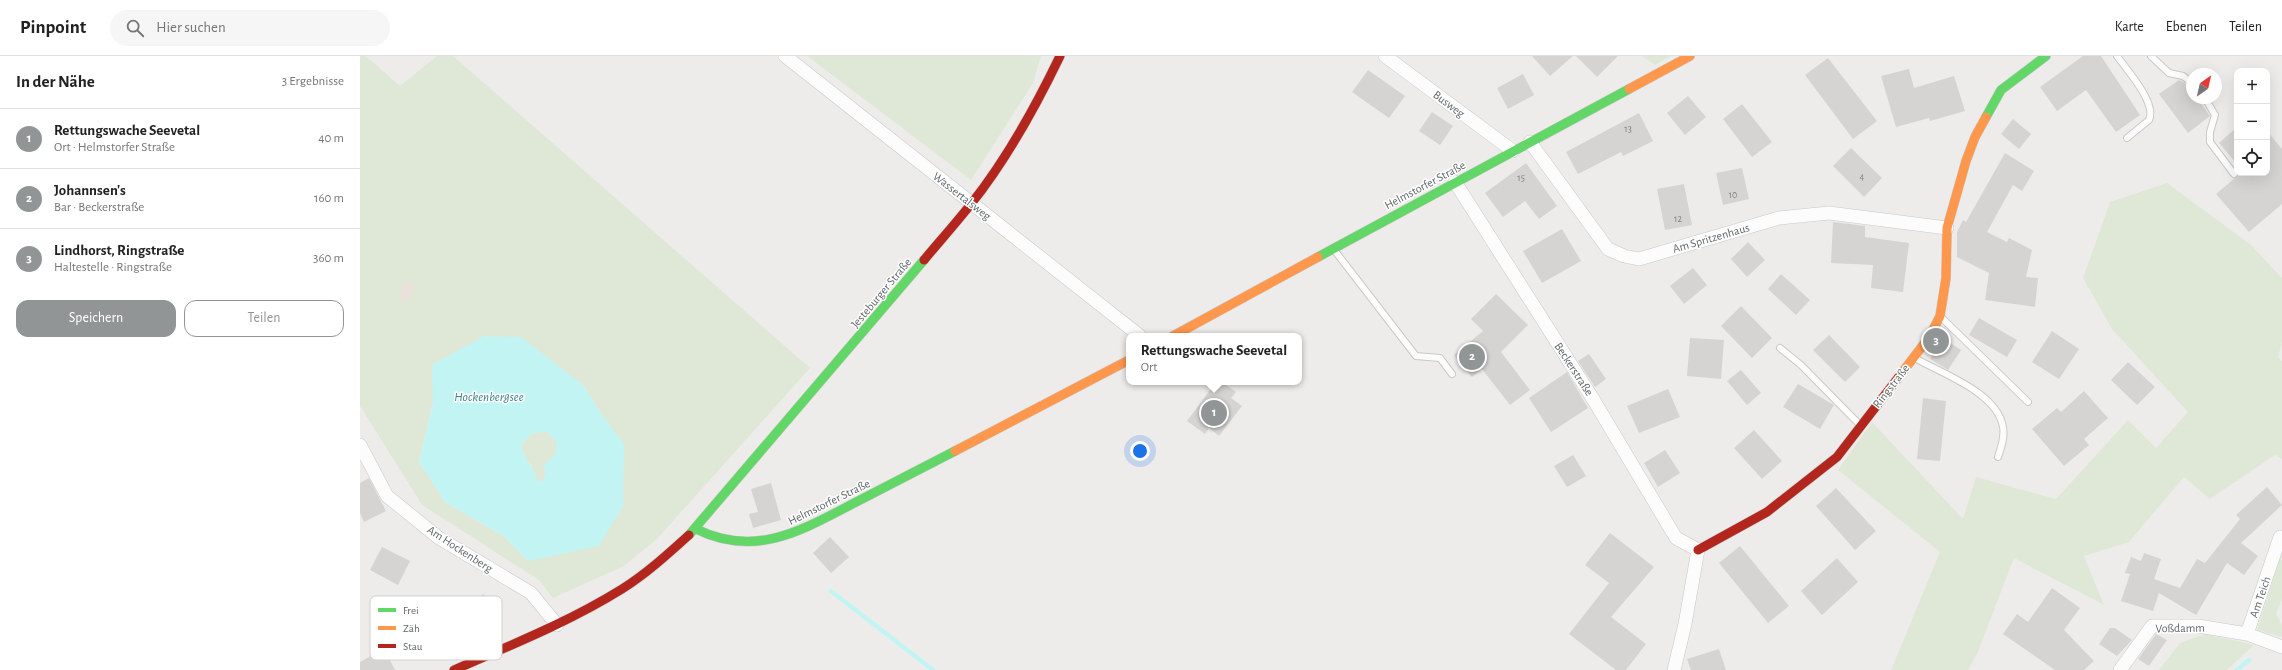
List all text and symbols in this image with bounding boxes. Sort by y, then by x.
search box [110,10,390,46]
icon: search [124,17,146,39]
text: Pinpoint [20,18,86,37]
text: Hier suchen [156,20,226,35]
text: Karte [2115,20,2144,34]
text: Ebenen [2166,20,2207,34]
text: Teilen [2229,20,2262,34]
north arrow [2186,68,2222,104]
map controls [2234,68,2270,176]
button: + [2234,68,2270,104]
text: In der Nähe [16,73,95,90]
text: 3 Ergebnisse [282,75,344,88]
street label: Busweg [1431,88,1467,120]
button: − [2234,104,2270,140]
text: Rettungswache Seevetal [54,123,200,138]
house number: 13 [1624,124,1632,134]
text: 1 [27,132,31,145]
text: 40 m [318,132,344,145]
button: locate [2234,140,2270,176]
text: Ort · Helmstorfer Straße [54,141,175,154]
street label: Helmstorfer Straße [1383,159,1467,211]
street label: Wassertalsweg [931,170,993,222]
house number: 4 [1860,172,1865,182]
house number: 15 [1517,173,1525,183]
text: Johannsen's [54,183,126,198]
house number: 10 [1729,190,1737,200]
text: 2 [26,192,32,205]
text: 160 m [314,192,344,205]
text: Bar · Beckerstraße [54,201,144,214]
house number: 12 [1674,214,1682,224]
street label: Am Spritzenhaus [1671,221,1751,255]
text: Lindhorst, Ringstraße [54,243,184,258]
text: 3 [26,252,32,265]
text: 360 m [313,252,344,265]
street label: Jesteburger Straße [848,256,914,330]
text: Haltestelle · Ringstraße [54,261,172,274]
button: Speichern [16,300,176,337]
button: Teilen [184,300,344,337]
pin: 3 [1923,326,1949,356]
popup [1126,333,1302,385]
street label: Beckerstraße [1552,340,1596,398]
pin: 2 [1459,342,1485,372]
text: Rettungswache Seevetal [1141,343,1287,358]
text: Ort [1141,361,1157,374]
street label: Ringstraße [1870,362,1912,410]
water label: Hockenbergsee [454,391,524,404]
pin: 1 [1201,398,1227,428]
your location [1130,441,1150,461]
street label: Helmstorfer Straße [786,477,872,527]
street label: Am Hockenberg [425,523,495,575]
street label: Am Teich [2247,575,2273,619]
legend [370,596,502,660]
text: Frei [403,605,419,616]
street label: Voßdamm [2155,622,2205,634]
text: Zäh [403,623,420,634]
text: Stau [403,641,423,652]

